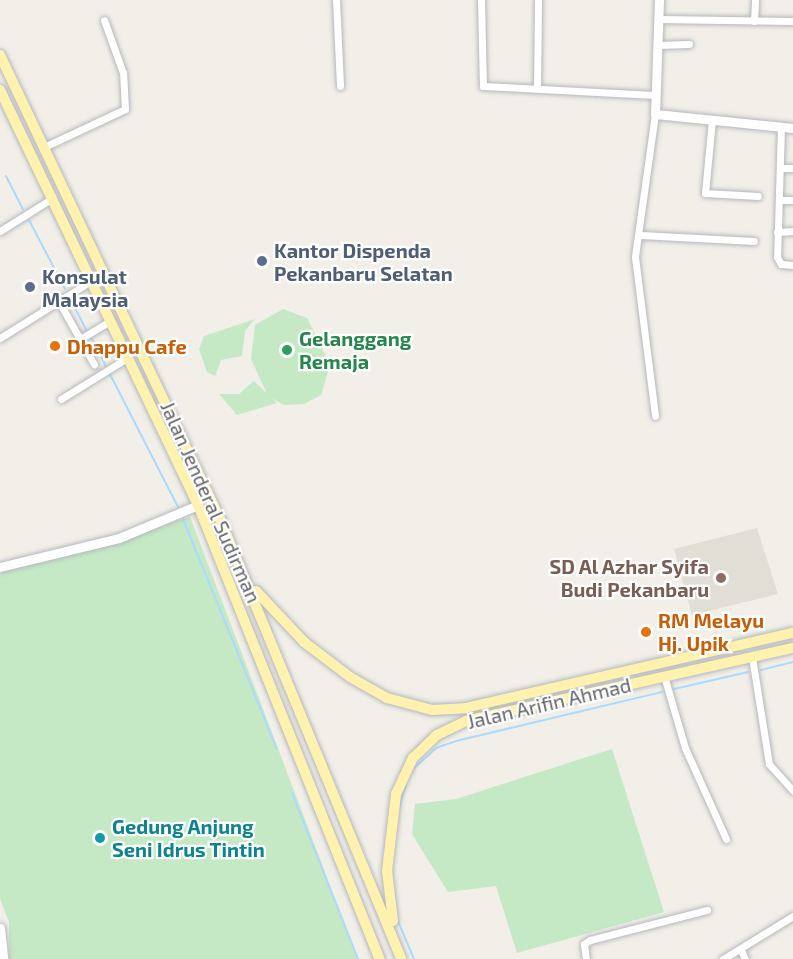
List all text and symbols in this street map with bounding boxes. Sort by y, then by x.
place label: Kantor Dispenda Pekanbaru Selatan [274,238,453,285]
marker: Kantor Dispenda Pekanbaru Selatan [255,254,269,268]
place label: Konsulat Malaysia [42,264,128,311]
marker: Konsulat Malaysia [23,280,37,294]
place label: Gelanggang Remaja [299,326,411,373]
place label: Dhappu Cafe [67,334,187,358]
marker: Dhappu Cafe [48,339,62,353]
marker: Gelanggang Remaja [280,343,294,357]
street label: Jalan Jenderal Sudirman [156,397,266,607]
place label: SD Al Azhar Syifa Budi Pekanbaru [548,554,709,601]
marker: SD Al Azhar Syifa Budi Pekanbaru [714,571,728,585]
place label: RM Melayu Hj. Upik [658,608,764,655]
marker: RM Melayu Hj. Upik [639,625,653,639]
street label: Jalan Arifin Ahmad [464,672,634,734]
place label: Gedung Anjung Seni Idrus Tintin [112,814,265,861]
marker: Gedung Anjung Seni Idrus Tintin [93,831,107,845]

